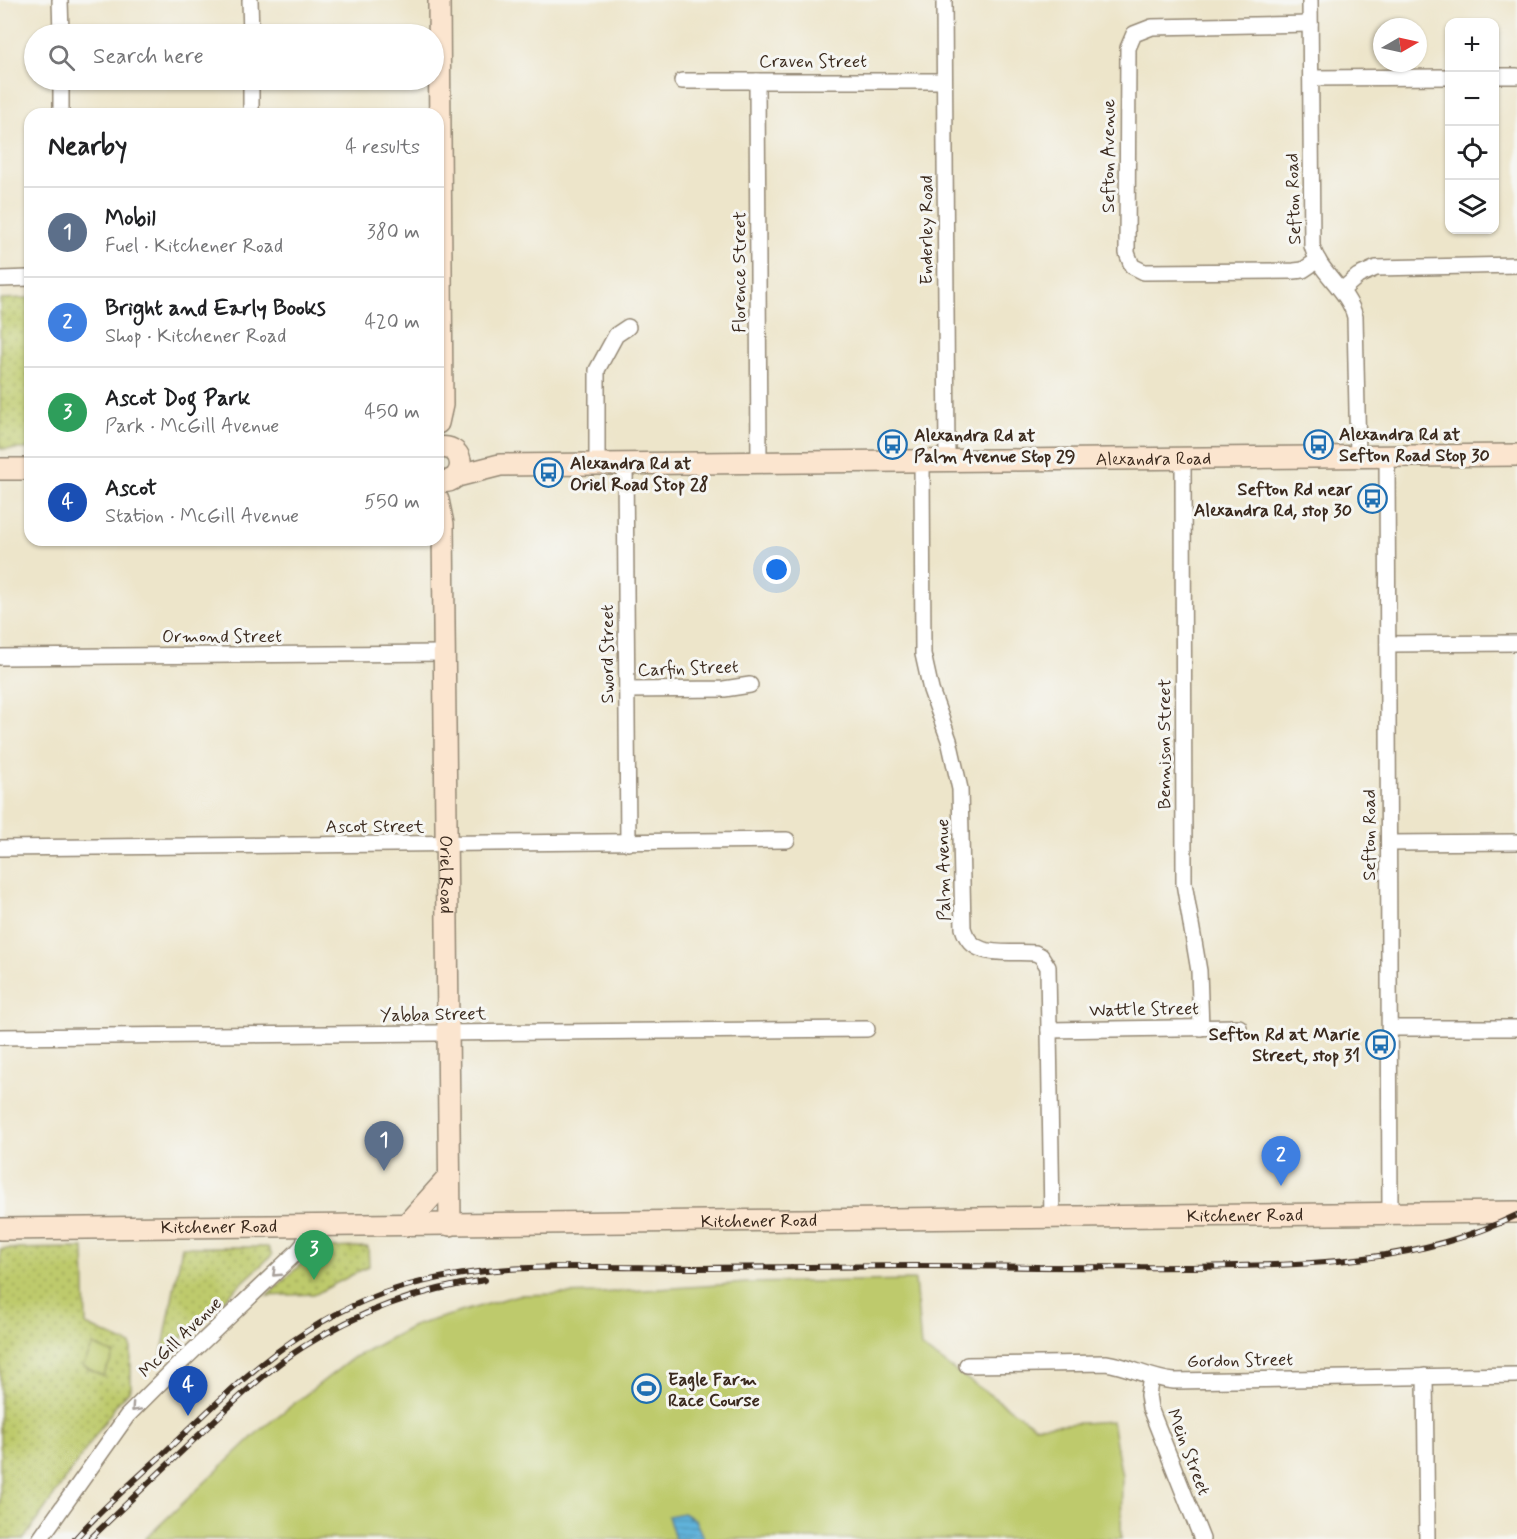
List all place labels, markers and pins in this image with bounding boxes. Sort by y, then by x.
place label: Alexandra Rd at Sefton Road Stop 30 [1339,423,1490,468]
place label: Alexandra Rd at Palm Avenue Stop 29 [914,424,1076,469]
bus stop icon: Alexandra Rd at Sefton Road Stop 30 [1302,428,1334,460]
bus stop icon: Alexandra Rd at Palm Avenue Stop 29 [877,429,909,461]
place label: Alexandra Rd at Oriel Road Stop 28 [570,452,709,497]
bus stop icon: Alexandra Rd at Oriel Road Stop 28 [533,457,565,489]
place label: Sefton Rd near Alexandra Rd, stop 30 [1194,478,1353,523]
bus stop icon: Sefton Rd near Alexandra Rd, stop 30 [1357,483,1389,515]
place label: Sefton Rd at Marie Street, stop 31 [1209,1023,1360,1068]
bus stop icon: Sefton Rd at Marie Street, stop 31 [1365,1028,1397,1060]
pin: 1 [364,1122,404,1171]
pin: 2 [1262,1136,1300,1186]
pin: 3 [294,1230,334,1280]
pin: 4 [168,1366,207,1416]
place label: Eagle Farm Race Course [668,1368,760,1413]
sports icon: Eagle Farm Race Course [631,1373,663,1405]

